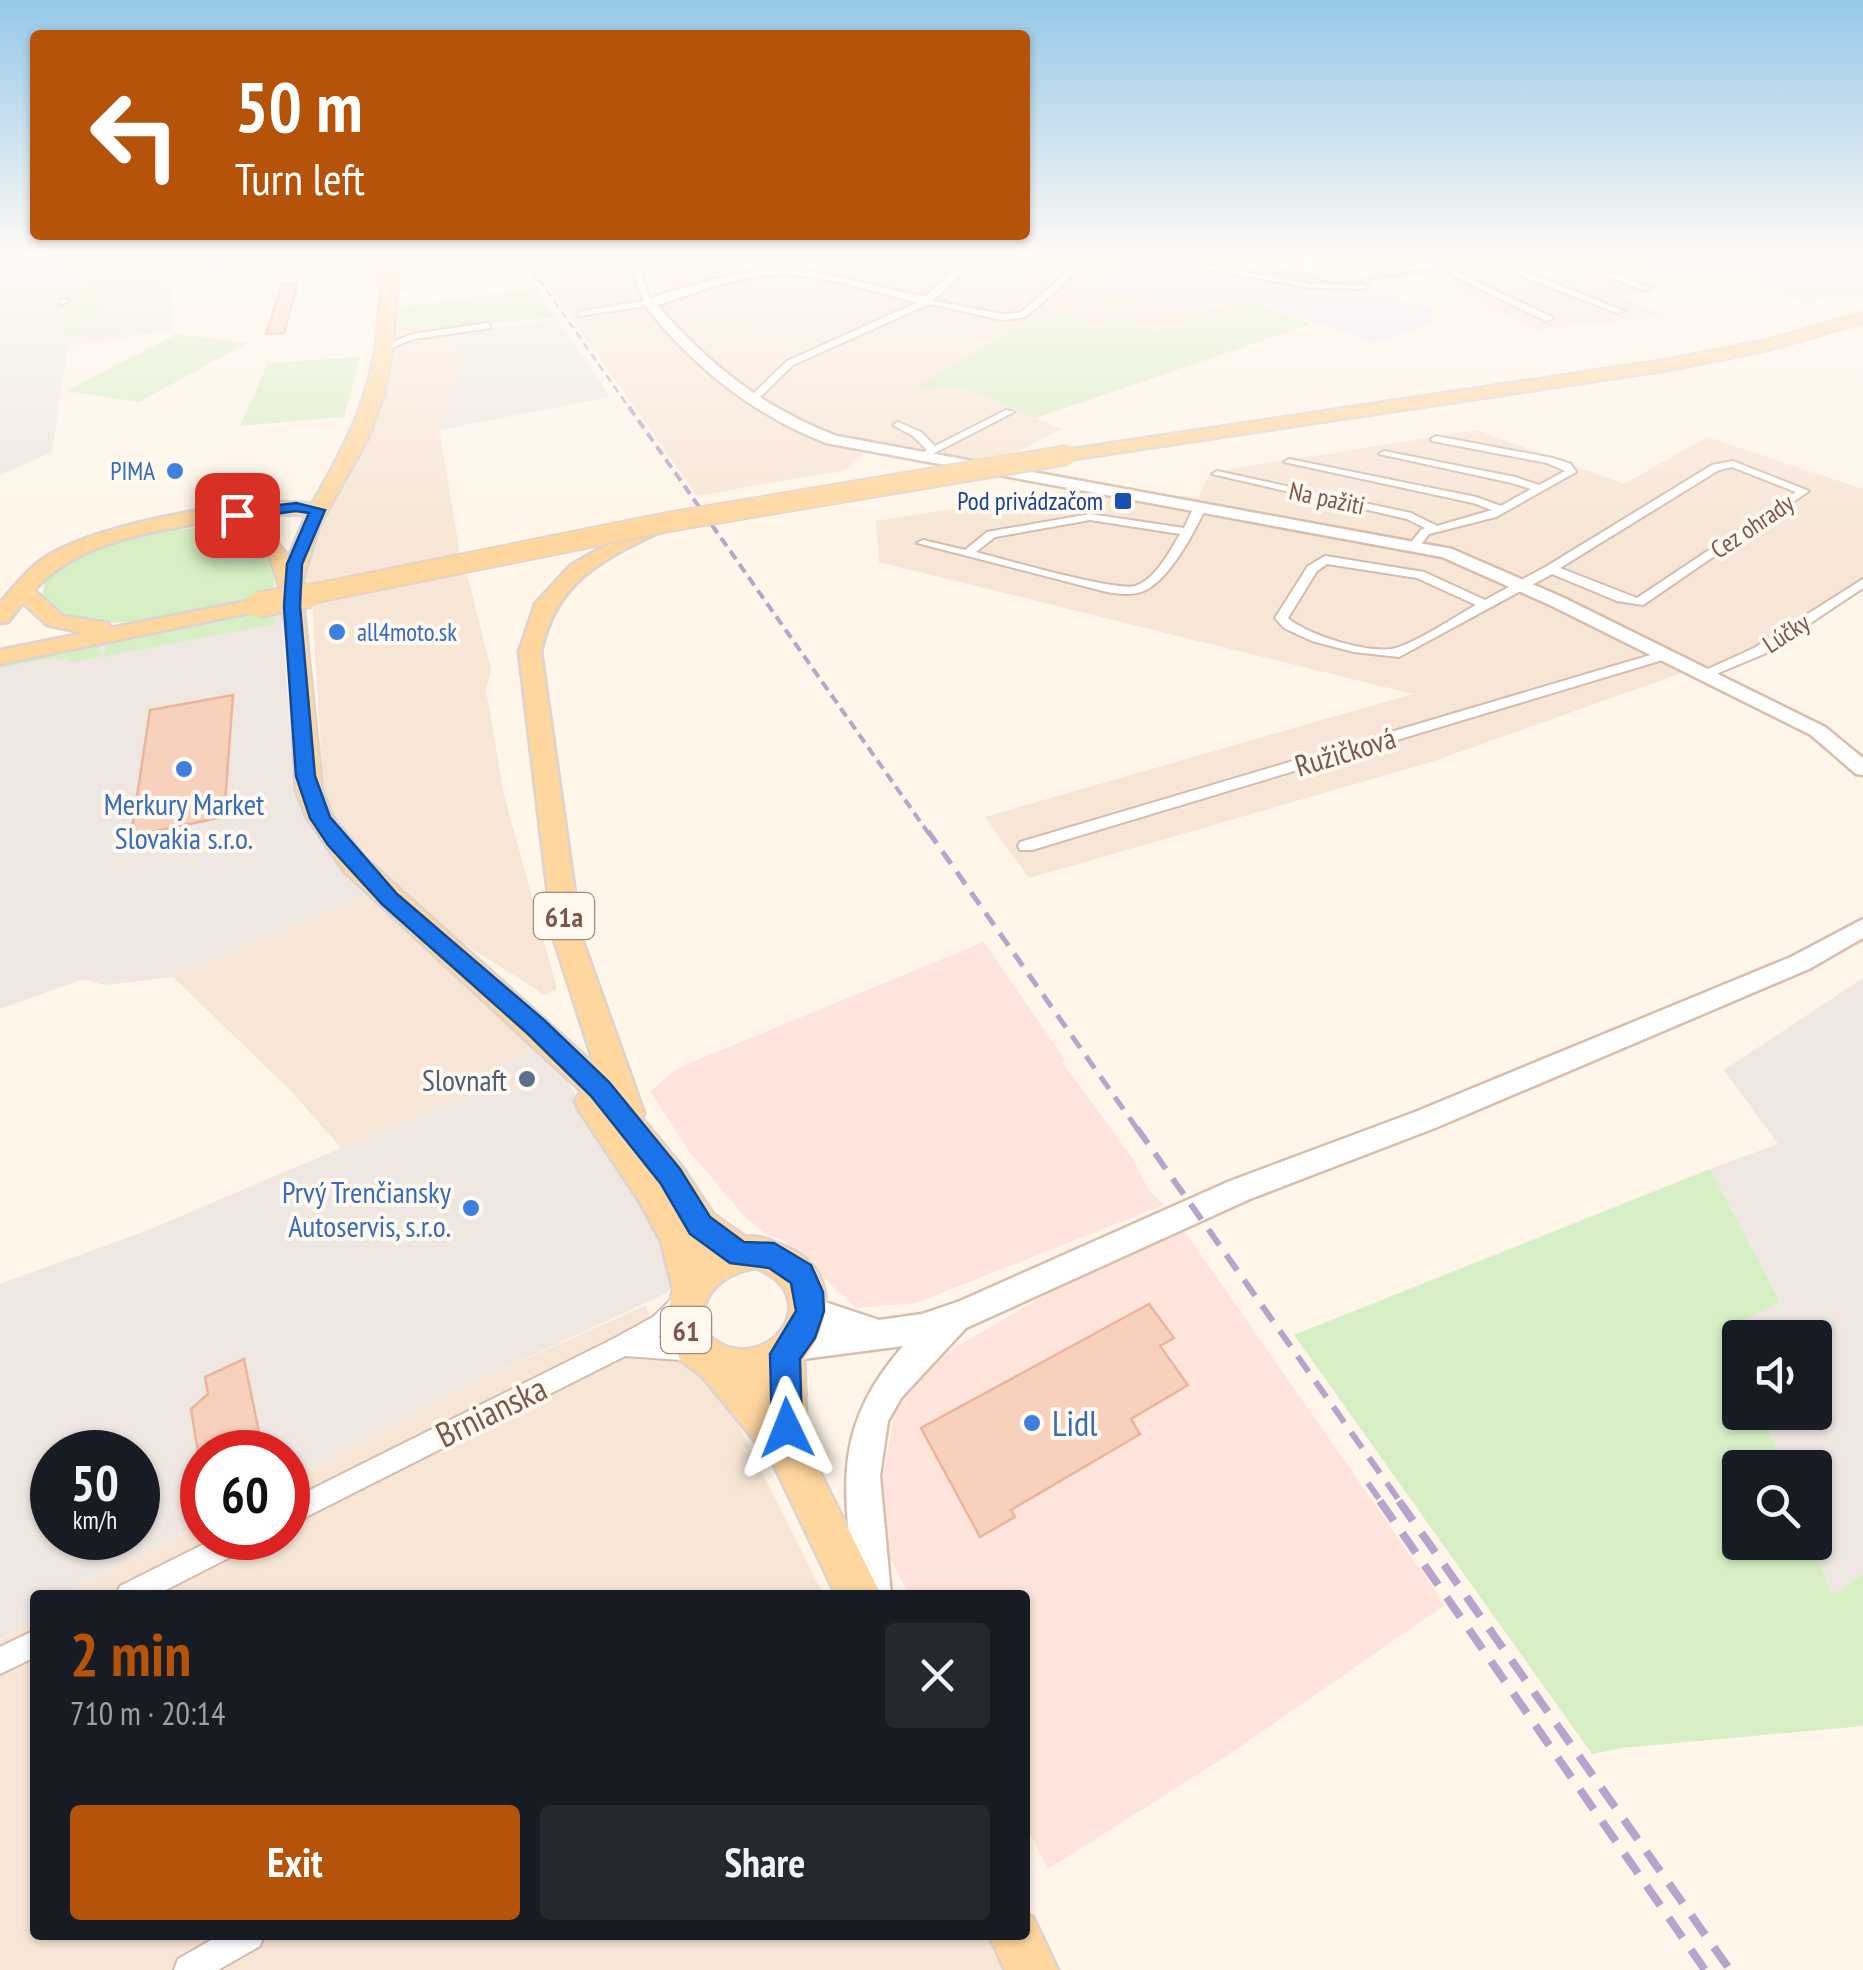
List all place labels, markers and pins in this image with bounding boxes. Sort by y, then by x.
place label: PIMA [110,455,155,487]
marker: PIMA [164,460,186,482]
pin [195,473,280,558]
place label: Pod privádzačom [957,485,1103,517]
marker: Pod privádzačom [1112,490,1134,512]
place label: all4moto.sk [357,616,457,648]
marker: all4moto.sk [326,621,348,643]
marker: Merkury Market Slovakia s.r.o. [173,758,195,780]
place label: Merkury Market Slovakia s.r.o. [104,784,265,857]
place label: Slovnaft [422,1060,508,1099]
marker: Slovnaft [516,1068,538,1090]
place label: Prvý Trenčiansky Autoservis, s.r.o. [282,1172,452,1245]
marker: Prvý Trenčiansky Autoservis, s.r.o. [460,1197,482,1219]
place label: Lidl [1052,1400,1097,1446]
marker: Lidl [1021,1412,1043,1434]

